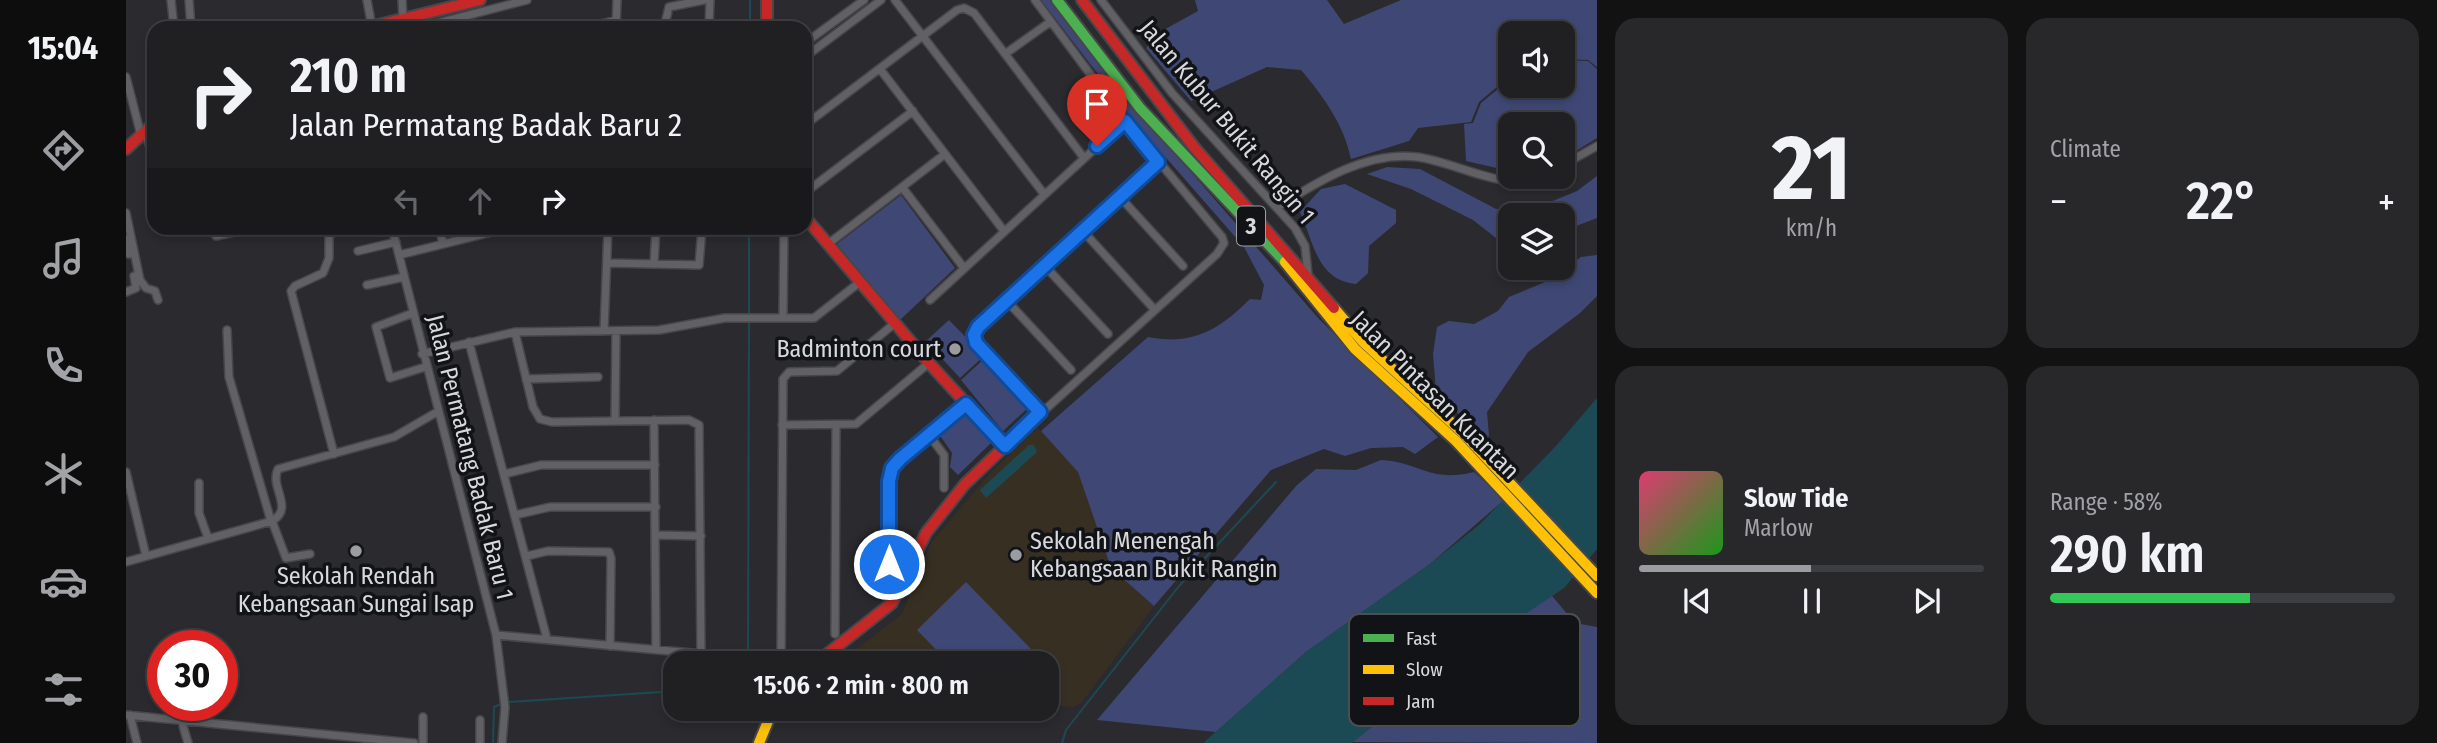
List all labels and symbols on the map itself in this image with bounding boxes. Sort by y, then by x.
street label: Jalan Kubur Bukit Rangin 1 [1134,14,1320,230]
pin [1067,74,1127,146]
road number: 3 [1237,206,1265,246]
street label: Jalan Pintasan Kuantan [1345,305,1525,485]
street label: Jalan Permatang Badak Baru 1 [421,312,519,602]
place label: Badminton court [776,335,941,363]
marker: Badminton court [947,341,963,357]
position arrow [852,527,926,601]
place label: Sekolah Menengah Kebangsaan Bukit Rangin [1030,527,1278,583]
marker: Sekolah Rendah Kebangsaan Sungai Isap [348,543,364,559]
marker: Sekolah Menengah Kebangsaan Bukit Rangin [1008,547,1024,563]
place label: Sekolah Rendah Kebangsaan Sungai Isap [238,562,474,618]
legend [1349,614,1580,726]
text: Fast [1406,627,1437,650]
speed limit sign: 30 [147,630,238,721]
text: Slow [1406,658,1443,681]
text: Jam [1406,690,1435,713]

